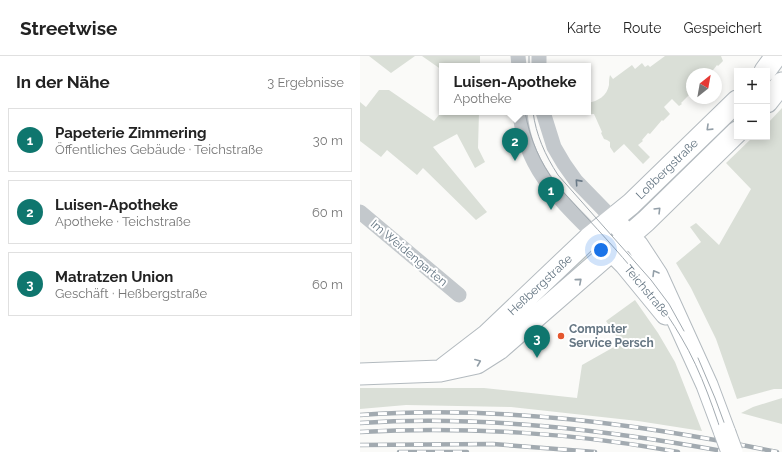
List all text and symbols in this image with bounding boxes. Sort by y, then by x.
text: Streetwise [20,17,117,39]
text: Karte [567,20,601,36]
text: Route [623,20,661,36]
text: Gespeichert [683,20,762,36]
popup [439,63,591,115]
north arrow [686,68,722,104]
map controls [734,68,770,140]
button: + [734,68,770,104]
text: In der Nähe [16,72,110,92]
text: Luisen-Apotheke [454,73,576,91]
text: 3 Ergebnisse [267,75,344,90]
text: Apotheke [454,91,512,106]
button: − [734,104,770,140]
one-way arrow [706,123,714,131]
text: Papeterie Zimmering [55,124,206,142]
pin: 2 [502,128,528,161]
text: 1 [27,133,33,148]
text: 30 m [313,133,343,148]
street label: Loßbergstraße [633,136,701,202]
text: Öffentliches Gebäude · Teichstraße [55,142,263,157]
pin: 1 [538,177,564,210]
one-way arrow [576,180,583,187]
text: Luisen-Apotheke [55,196,178,214]
text: 2 [26,205,34,220]
text: 60 m [312,205,343,220]
one-way arrow [653,207,661,215]
text: Apotheke · Teichstraße [55,214,191,229]
street label: Im Weidengarten [368,217,450,289]
your location [591,240,611,260]
street label: Heßbergstraße [505,252,575,318]
street label: Teichstraße [621,262,673,320]
text: Matratzen Union [55,268,173,286]
one-way arrow [653,269,660,277]
text: 3 [26,277,34,292]
text: 60 m [312,277,343,292]
one-way arrow [574,278,581,285]
text: Geschäft · Heßbergstraße [55,286,207,301]
place label: Computer Service Persch [569,322,654,350]
pin: 3 [524,325,550,358]
marker: Computer Service Persch [556,331,566,341]
one-way arrow [473,359,481,367]

